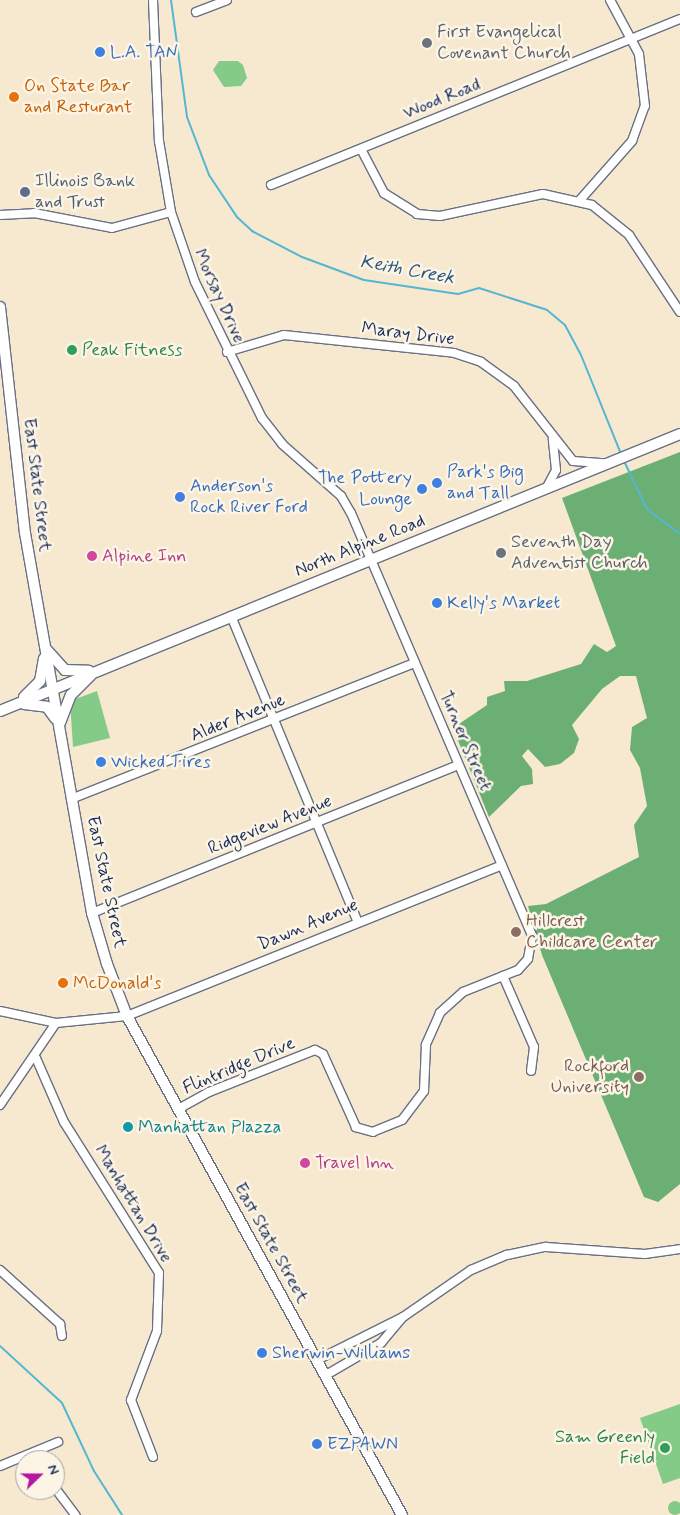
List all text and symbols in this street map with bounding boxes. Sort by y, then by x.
place label: First Evangelical Covenant Church [437,22,571,64]
marker: First Evangelical Covenant Church [421,37,433,49]
place label: L.A. TAN [110,41,178,63]
marker: L.A. TAN [94,46,106,58]
street label: Wood Road [400,74,484,124]
place label: On State Bar and Resturant [24,76,131,118]
marker: On State Bar and Resturant [8,91,20,103]
place label: Illinois Bank and Trust [35,171,133,213]
marker: Illinois Bank and Trust [19,186,31,198]
street label: Morsay Drive [189,246,249,346]
water label: Keith Creek [358,251,456,289]
street label: Maray Drive [360,318,456,350]
place label: Peak Fitness [82,339,182,361]
marker: Peak Fitness [66,344,78,356]
street label: East State Street [18,417,56,553]
place label: Park's Big and Tall [447,462,523,504]
place label: The Pottery Lounge [321,468,412,510]
place label: Anderson's Rock River Ford [190,476,309,518]
marker: Park's Big and Tall [431,477,443,489]
marker: The Pottery Lounge [416,483,428,495]
marker: Anderson's Rock River Ford [174,491,186,503]
street label: North Alpine Road [292,510,428,582]
place label: Seventh Day Adventist Church [511,532,648,574]
place label: Alpine Inn [102,545,186,567]
marker: Seventh Day Adventist Church [495,547,507,559]
marker: Alpine Inn [86,550,98,562]
place label: Kelly's Market [447,592,562,614]
marker: Kelly's Market [431,597,443,609]
street label: Turner Street [434,686,496,796]
street label: Alder Avenue [186,689,290,747]
place label: Wicked Tires [111,751,205,773]
marker: Wicked Tires [95,756,107,768]
street label: Ridgeview Avenue [203,790,337,860]
street label: East State Street [81,814,131,950]
street label: Dawn Avenue [254,894,362,956]
place label: Hillcrest Childcare Center [526,911,658,954]
marker: Hillcrest Childcare Center [510,926,522,938]
place label: McDonald's [73,972,161,994]
marker: McDonald's [57,977,69,989]
street label: Flintridge Drive [181,1033,297,1099]
place label: Rockford University [551,1056,629,1098]
marker: Rockford University [633,1071,645,1083]
place label: Manhattan Plazza [138,1116,282,1138]
marker: Manhattan Plazza [122,1121,134,1133]
street label: Manhattan Drive [90,1142,176,1266]
place label: Travel Inn [315,1152,393,1174]
marker: Travel Inn [299,1157,311,1169]
street label: East State Street [229,1179,313,1307]
place label: Sherwin-Williams [272,1342,410,1364]
marker: Sherwin-Williams [256,1347,268,1359]
place label: Sam Greenly Field [551,1427,655,1470]
place label: EZPAWN [327,1433,398,1455]
marker: EZPAWN [311,1438,323,1450]
marker: Sam Greenly Field [659,1442,671,1454]
north arrow [15,1450,65,1500]
text: N [43,1462,63,1477]

